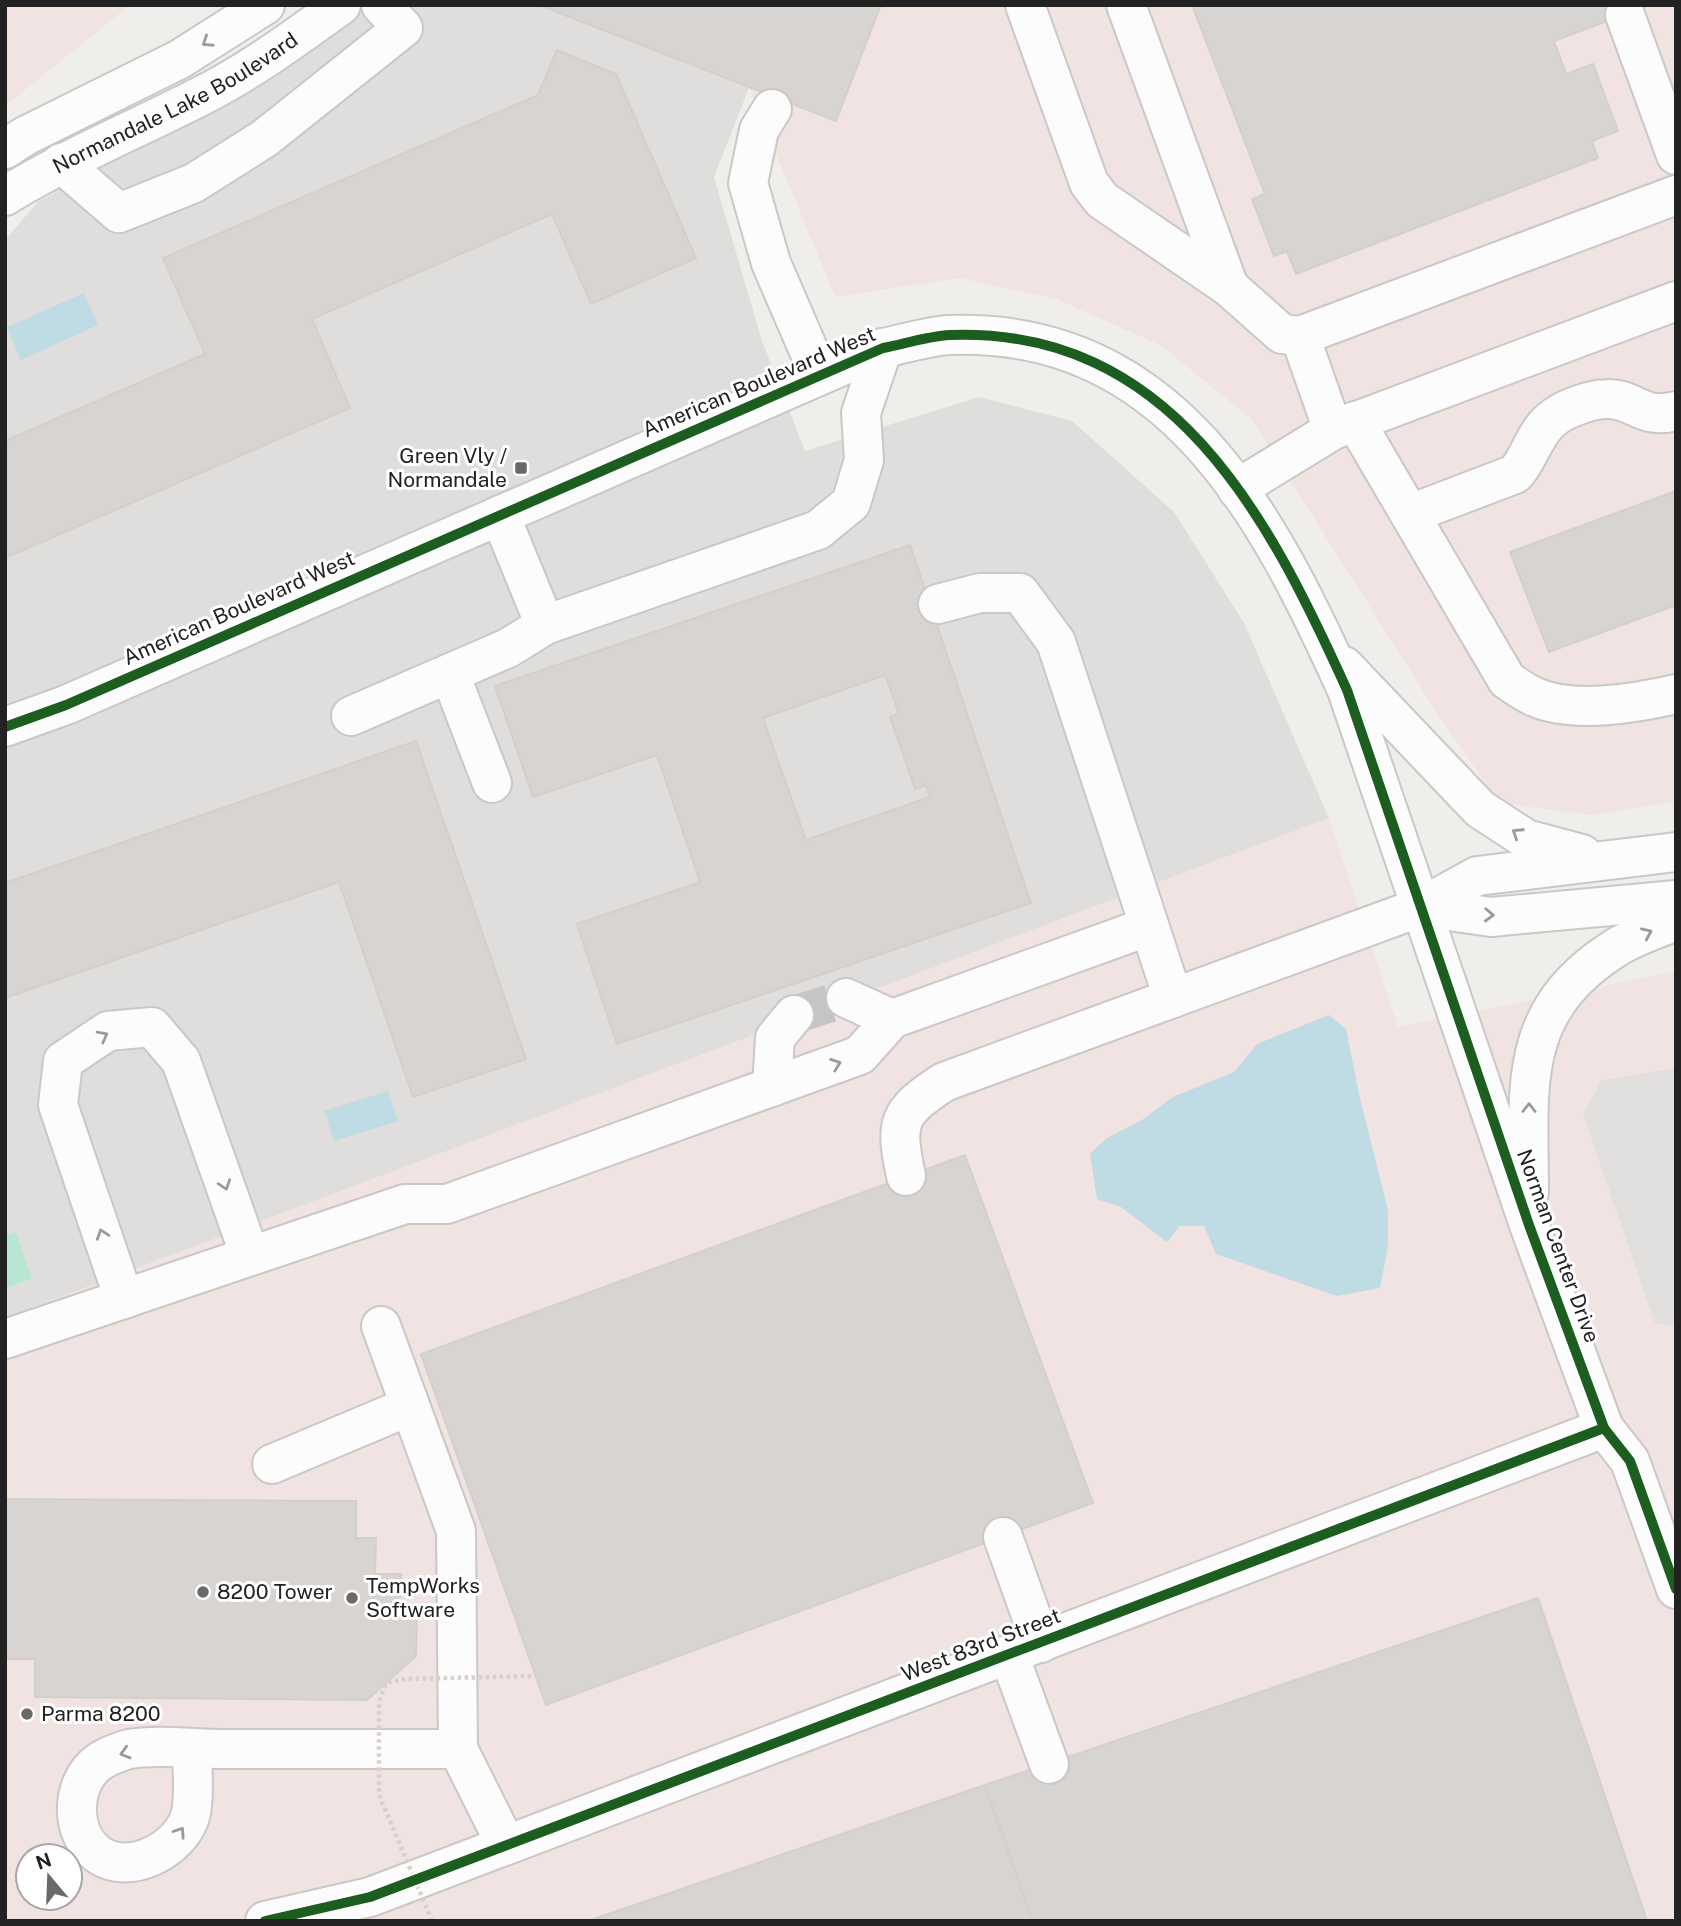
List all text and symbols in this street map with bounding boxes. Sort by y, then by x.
street label: Normandale Lake Boulevard [48,27,302,179]
one-way arrow [202,34,215,47]
street label: American Boulevard West [638,321,879,442]
place label: Green Vly / Normandale [387,443,508,492]
marker: Green Vly / Normandale [513,460,529,476]
street label: American Boulevard West [119,545,359,670]
one-way arrow [1511,828,1524,841]
one-way arrow [1483,908,1494,923]
one-way arrow [1640,927,1652,941]
one-way arrow [95,1031,108,1045]
one-way arrow [829,1058,841,1072]
one-way arrow [1521,1102,1537,1113]
street label: Norman Center Drive [1512,1146,1605,1346]
one-way arrow [217,1179,231,1191]
one-way arrow [96,1229,110,1241]
place label: TempWorks Software [366,1573,480,1622]
place label: 8200 Tower [217,1579,333,1604]
marker: 8200 Tower [195,1584,211,1600]
marker: TempWorks Software [344,1590,360,1606]
street label: West 83rd Street [898,1603,1064,1686]
place label: Parma 8200 [41,1701,161,1726]
marker: Parma 8200 [19,1706,35,1722]
one-way arrow [119,1744,131,1759]
one-way arrow [172,1827,185,1840]
north arrow [14,1842,84,1912]
text: N [33,1848,54,1874]

